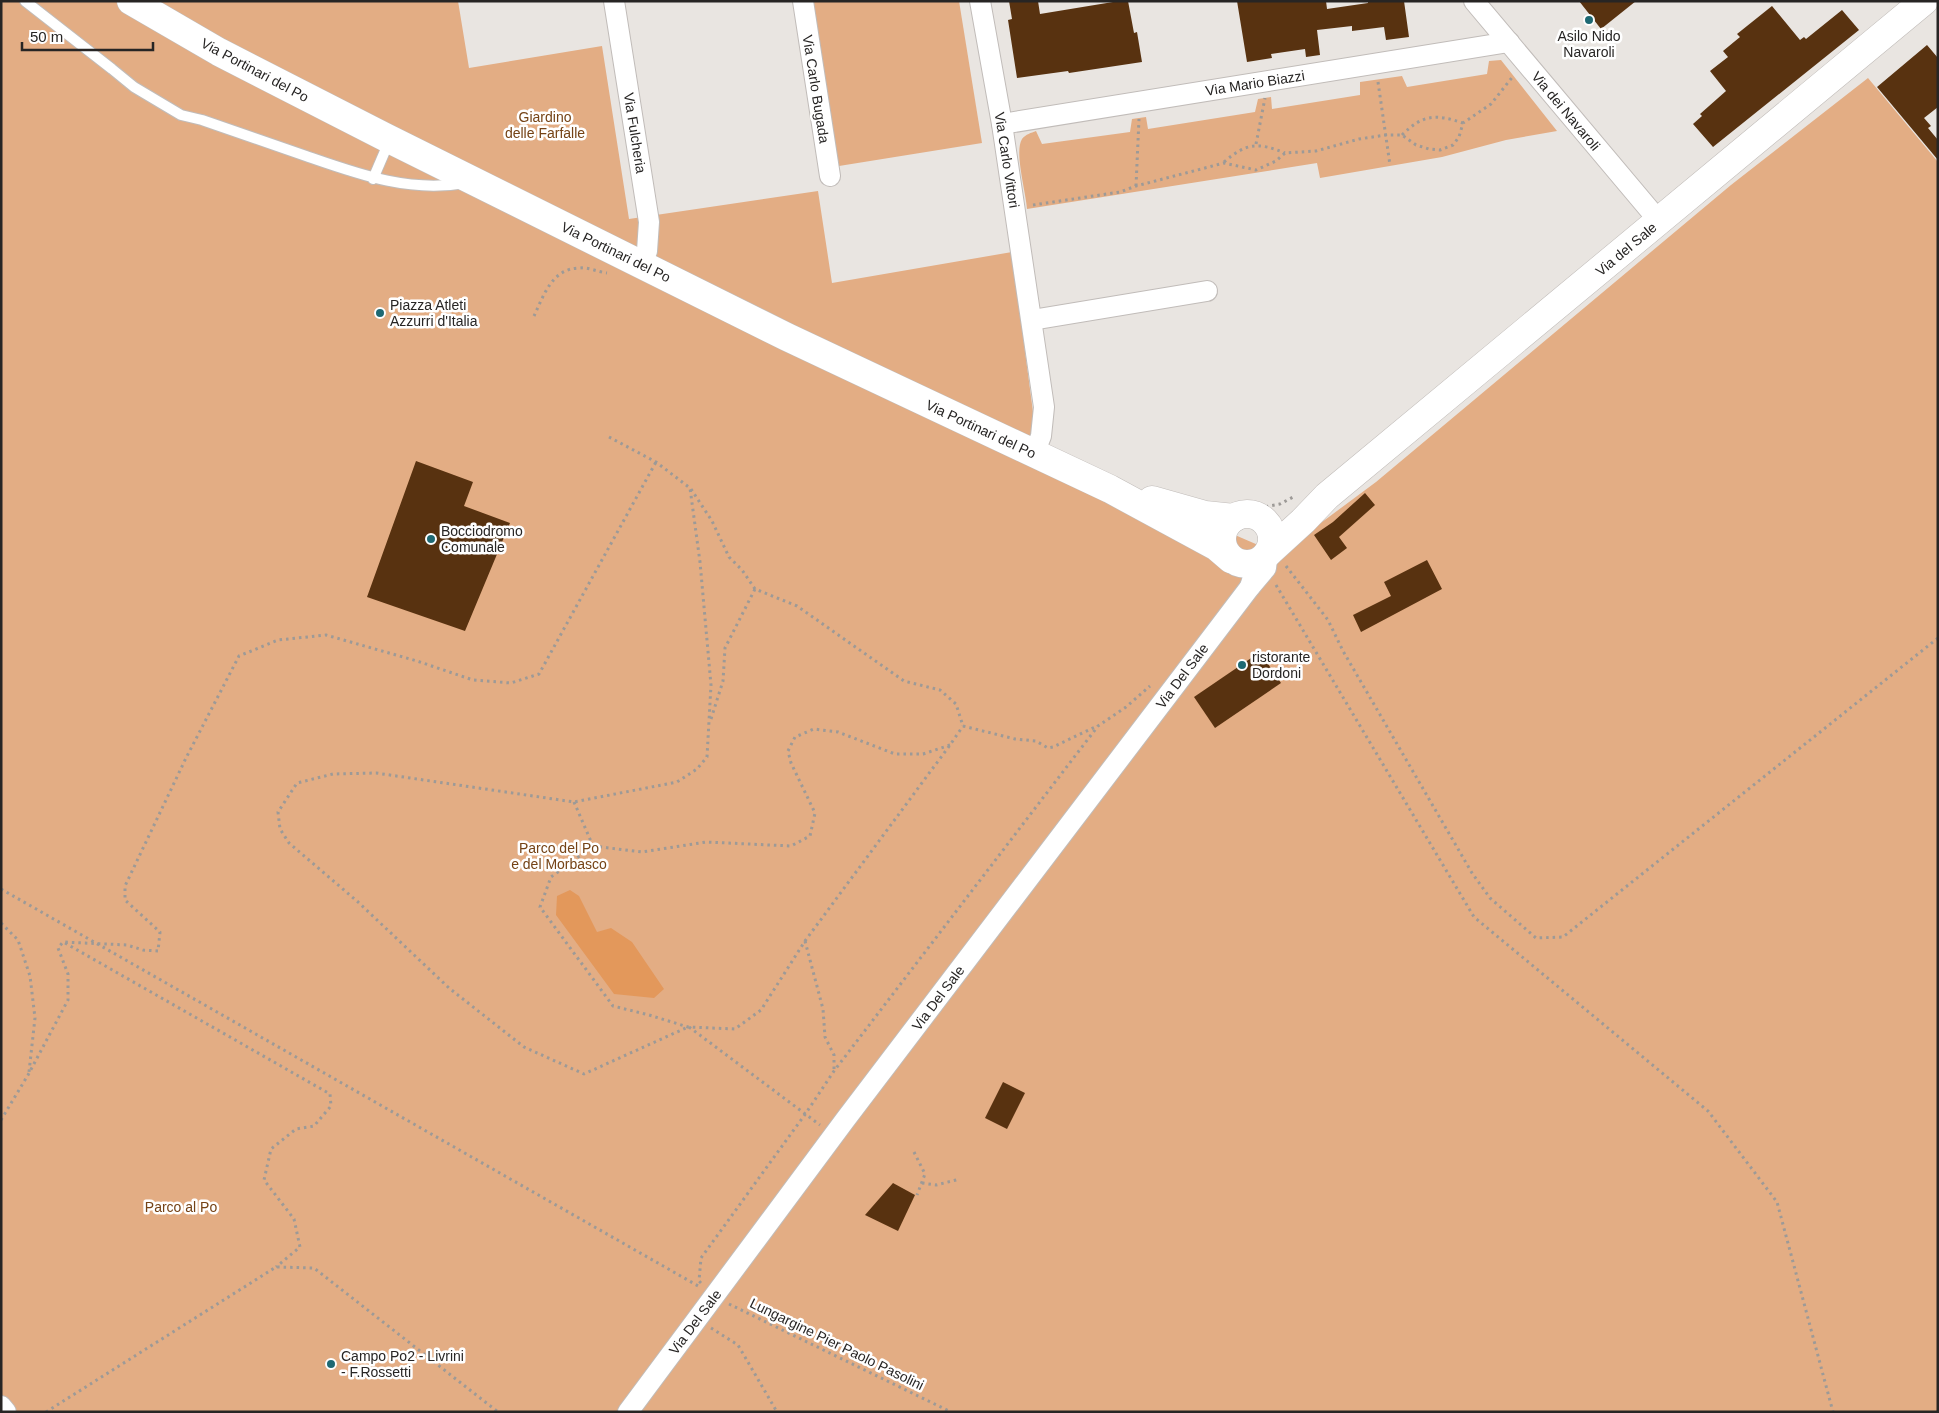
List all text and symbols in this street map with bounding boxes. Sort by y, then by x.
marker: Asilo Nido Navaroli [1583,14,1595,26]
scale bar [22,20,154,52]
text: 50 m [30,28,63,45]
place label: Asilo Nido Navaroli [1557,28,1621,60]
street label: Via Carlo Bugada [800,34,832,145]
street label: Via Portinari del Po [198,35,312,105]
street label: Via Mario Biazzi [1204,67,1306,99]
street label: Via dei Navaroli [1528,68,1604,154]
street label: Via Fulcheria [621,92,649,175]
park label: Giardino delle Farfalle [505,109,585,141]
street label: Via Carlo Vittori [992,111,1022,209]
street label: Via Portinari del Po [559,219,673,285]
street label: Via del Sale [1592,219,1660,279]
place label: Piazza Atleti Azzurri d'Italia [390,297,478,329]
marker: Piazza Atleti Azzurri d'Italia [374,307,386,319]
street label: Via Portinari del Po [923,396,1039,462]
place label: Bocciodromo Comunale [441,523,523,555]
marker: Bocciodromo Comunale [425,533,437,545]
street label: Via Del Sale [1153,640,1212,711]
place label: ristorante Dordoni [1252,649,1311,681]
marker: ristorante Dordoni [1236,659,1248,671]
park label: Parco del Po e del Morbasco [511,840,607,872]
street label: Via Del Sale [909,962,968,1033]
park label: Parco al Po [145,1199,217,1215]
street label: Via Del Sale [666,1286,725,1357]
street label: Lungargine Pier Paolo Pasolini [747,1295,927,1393]
place label: Campo Po2 - Livrini - F.Rossetti [341,1348,464,1380]
marker: Campo Po2 - Livrini - F.Rossetti [325,1358,337,1370]

